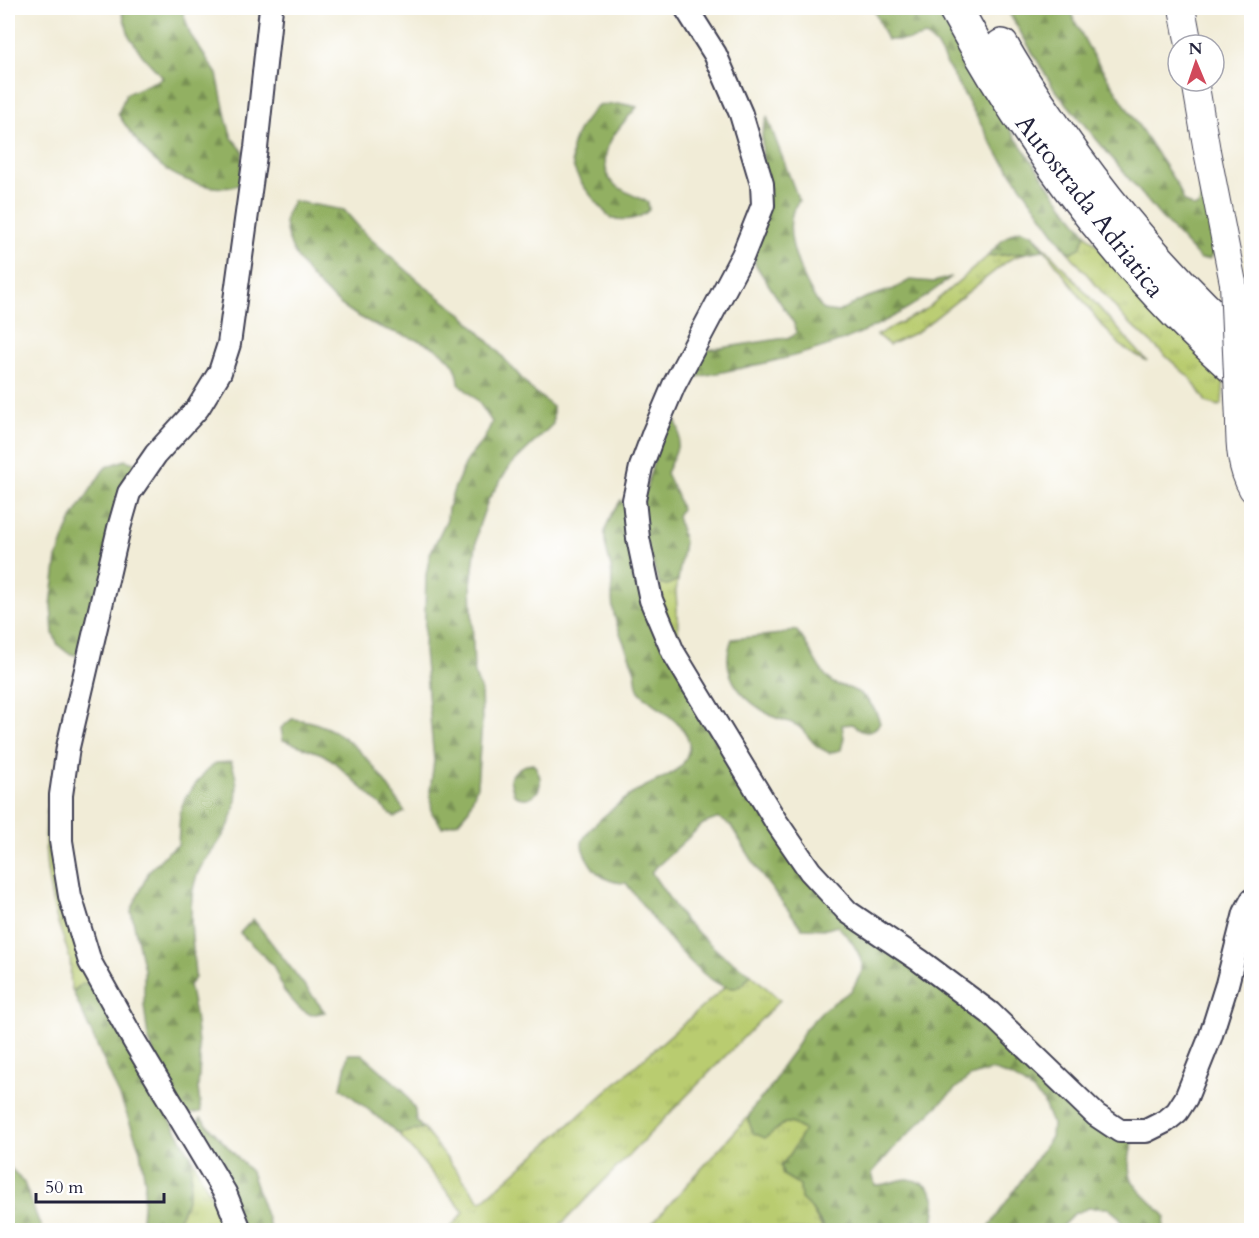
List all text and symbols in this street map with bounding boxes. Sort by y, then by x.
north arrow [1166,33,1226,93]
text: N [1188,38,1203,60]
street label: Autostrada Adriatica [1007,107,1173,305]
scale bar [36,1166,164,1204]
text: 50 m [45,1175,84,1200]

